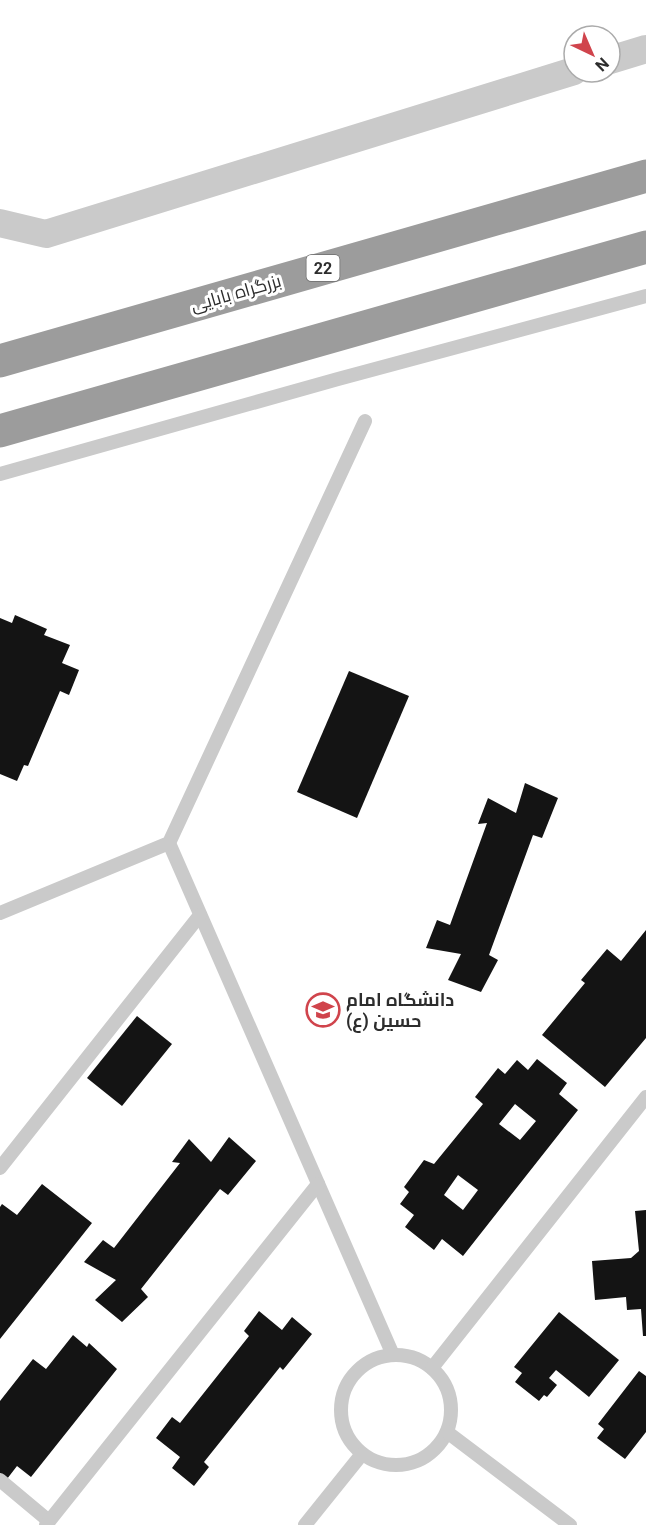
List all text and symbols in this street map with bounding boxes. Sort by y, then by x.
north arrow [562,24,622,84]
text: N [591,54,613,75]
road number: 22 [306,255,340,281]
street label: بزرگراه بابایی [188,270,284,316]
place label: دانشگاه امام حسین (ع) [346,989,454,1033]
school or university icon: دانشگاه امام حسین (ع) [305,992,341,1028]

